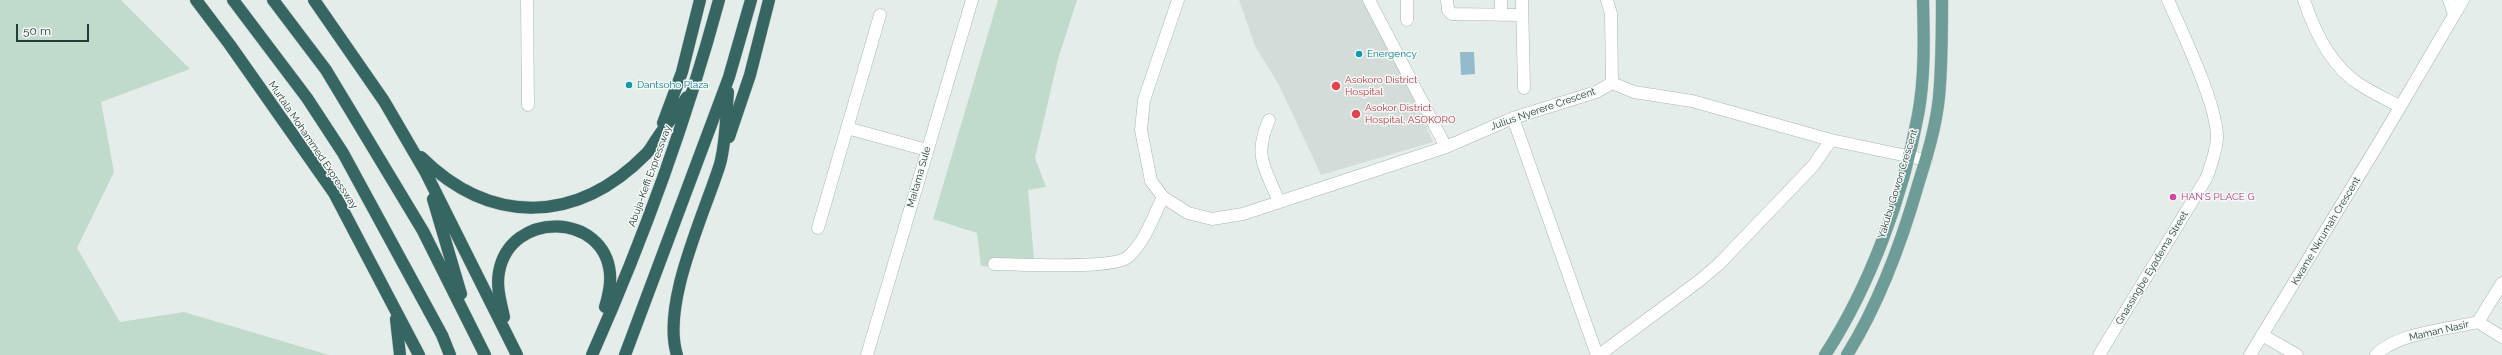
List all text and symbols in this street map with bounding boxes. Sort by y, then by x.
scale bar [18,16,91,42]
text: 50 m [23,24,51,38]
place label: Energency [1367,48,1417,60]
marker: Energency [1354,49,1364,59]
place label: Asokoro District Hospital [1345,74,1417,98]
street label: Murtala Mohammed Expressway [266,79,360,211]
place label: Dantsoho Plaza [637,79,709,91]
marker: Dantsoho Plaza [624,80,634,90]
marker: Asokoro District Hospital [1330,80,1342,92]
street label: Julius Nyerere Crescent [1489,85,1597,133]
place label: Asokor District Hospital, ASOKORO [1365,102,1456,126]
marker: Asokor District Hospital, ASOKORO [1350,108,1362,120]
street label: Abuja-Keffi Expressway [626,123,674,229]
street label: Yakubu Gowon Crescent [1876,128,1920,240]
street label: Maitama Sule [905,145,933,209]
street label: Kwame Nkrumah Crescent [2289,175,2363,287]
place label: HAN'S PLACE G [2181,191,2255,203]
marker: HAN'S PLACE G [2168,192,2178,202]
street label: Gnassingbe Eyadema Street [2113,209,2191,327]
street label: Maman Nasir [2408,318,2470,344]

